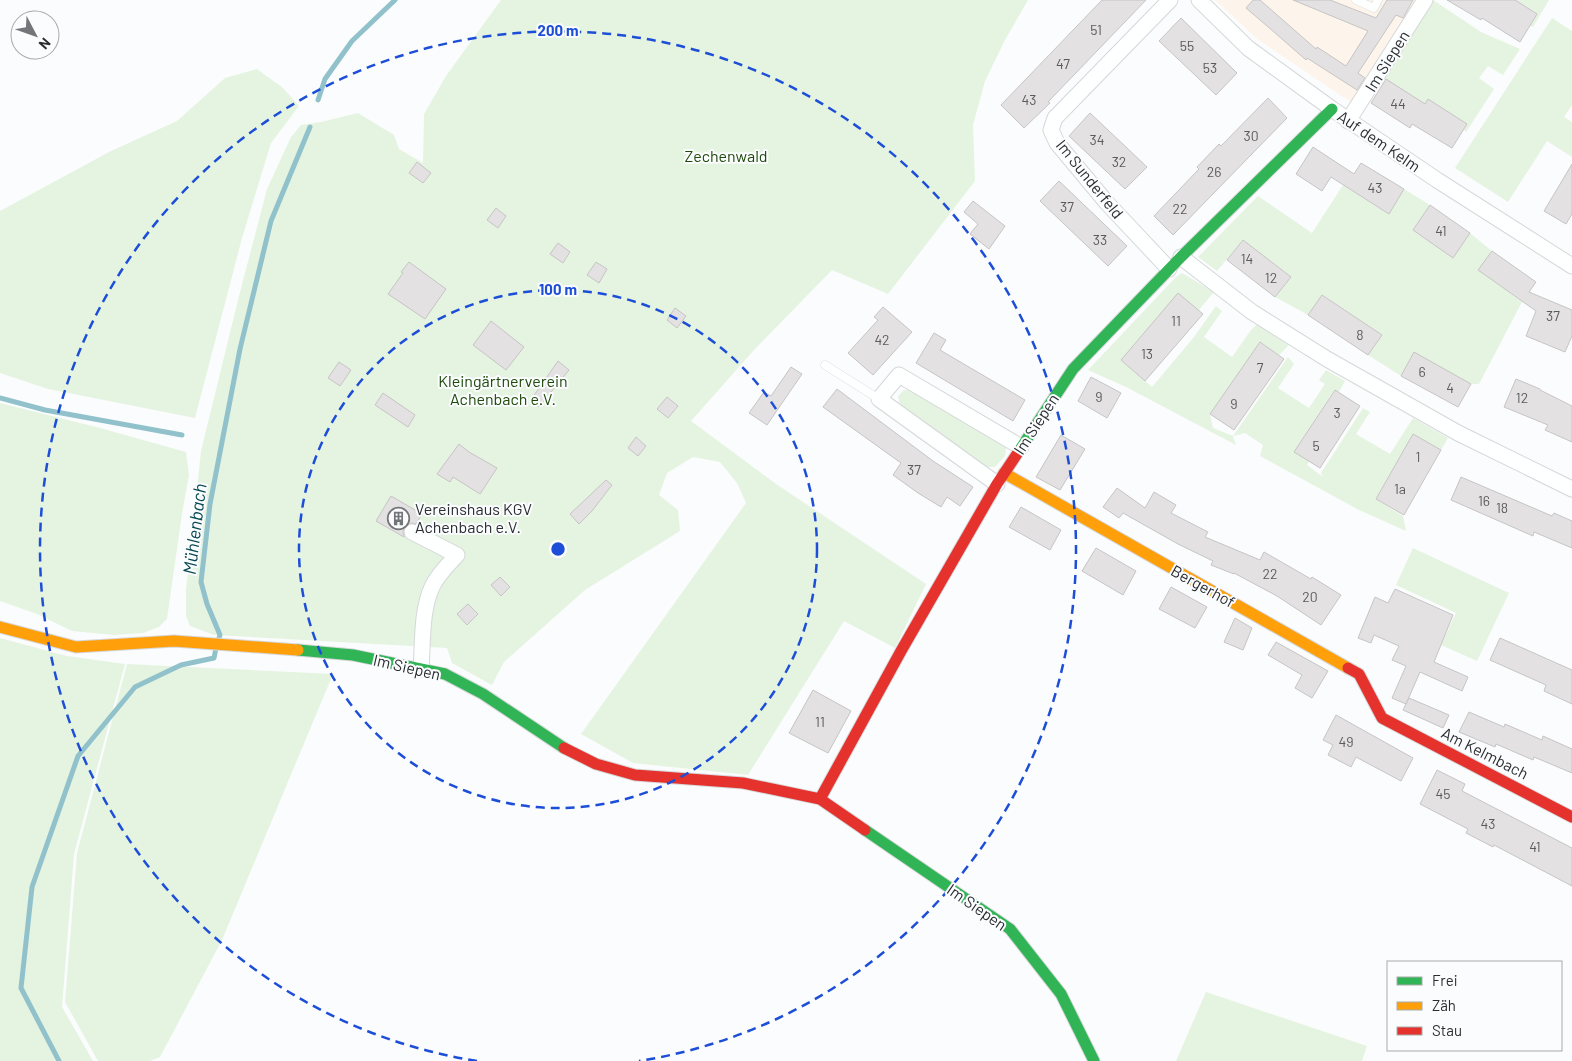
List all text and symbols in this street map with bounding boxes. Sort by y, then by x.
north arrow [10,10,60,60]
text: 200 m [537,21,579,39]
house number: 51 [1090,21,1102,38]
street label: Im Siepen [1360,27,1413,95]
text: N [36,35,55,53]
house number: 55 [1180,37,1194,54]
house number: 47 [1056,55,1070,72]
house number: 53 [1203,59,1217,76]
house number: 43 [1022,91,1036,108]
house number: 44 [1390,95,1406,112]
street label: Auf dem Kelm [1334,106,1424,175]
house number: 30 [1243,127,1259,144]
house number: 34 [1090,131,1104,148]
street label: Im Sunderfeld [1053,135,1128,222]
park label: Zechenwald [684,146,768,165]
house number: 32 [1112,153,1126,170]
house number: 26 [1207,163,1221,180]
house number: 43 [1368,179,1382,196]
house number: 37 [1060,198,1074,215]
house number: 22 [1172,200,1188,217]
house number: 41 [1435,222,1447,239]
house number: 33 [1093,231,1107,248]
house number: 14 [1241,250,1253,267]
house number: 12 [1265,269,1277,286]
text: 100 m [539,280,577,298]
house number: 37 [1546,307,1560,324]
house number: 11 [1171,312,1181,329]
house number: 8 [1356,326,1364,343]
house number: 42 [874,331,890,348]
house number: 13 [1141,345,1153,362]
house number: 7 [1257,359,1264,376]
house number: 6 [1418,363,1426,380]
park label: Kleingärtnerverein Achenbach e.V. [438,371,568,408]
house number: 4 [1446,379,1454,396]
house number: 9 [1095,388,1103,405]
house number: 12 [1516,389,1528,406]
street label: Im Siepen [1009,390,1062,458]
house number: 9 [1230,395,1238,412]
house number: 3 [1333,404,1341,421]
house number: 5 [1312,437,1320,454]
house number: 1 [1416,448,1420,465]
house number: 37 [907,461,921,478]
house number: 1a [1394,480,1406,497]
water label: Mühlenbach [178,482,211,576]
house number: 16 [1478,492,1490,509]
place label: Vereinshaus KGV Achenbach e.V. [415,499,532,536]
house number: 18 [1496,499,1508,516]
building icon: Vereinshaus KGV Achenbach e.V. [387,506,411,530]
centre of rings [549,540,567,558]
street label: Bergerhof [1168,560,1239,611]
house number: 22 [1262,565,1278,582]
house number: 20 [1302,588,1318,605]
street label: Im Siepen [372,650,443,683]
house number: 11 [815,713,825,730]
street label: Am Kelmbach [1439,723,1532,783]
house number: 49 [1338,733,1354,750]
house number: 45 [1436,785,1450,802]
house number: 43 [1481,815,1495,832]
house number: 41 [1529,838,1541,855]
street label: Im Siepen [944,879,1011,934]
legend [1387,961,1562,1051]
text: Frei [1432,971,1458,989]
text: Zäh [1432,996,1456,1014]
text: Stau [1432,1021,1462,1039]

